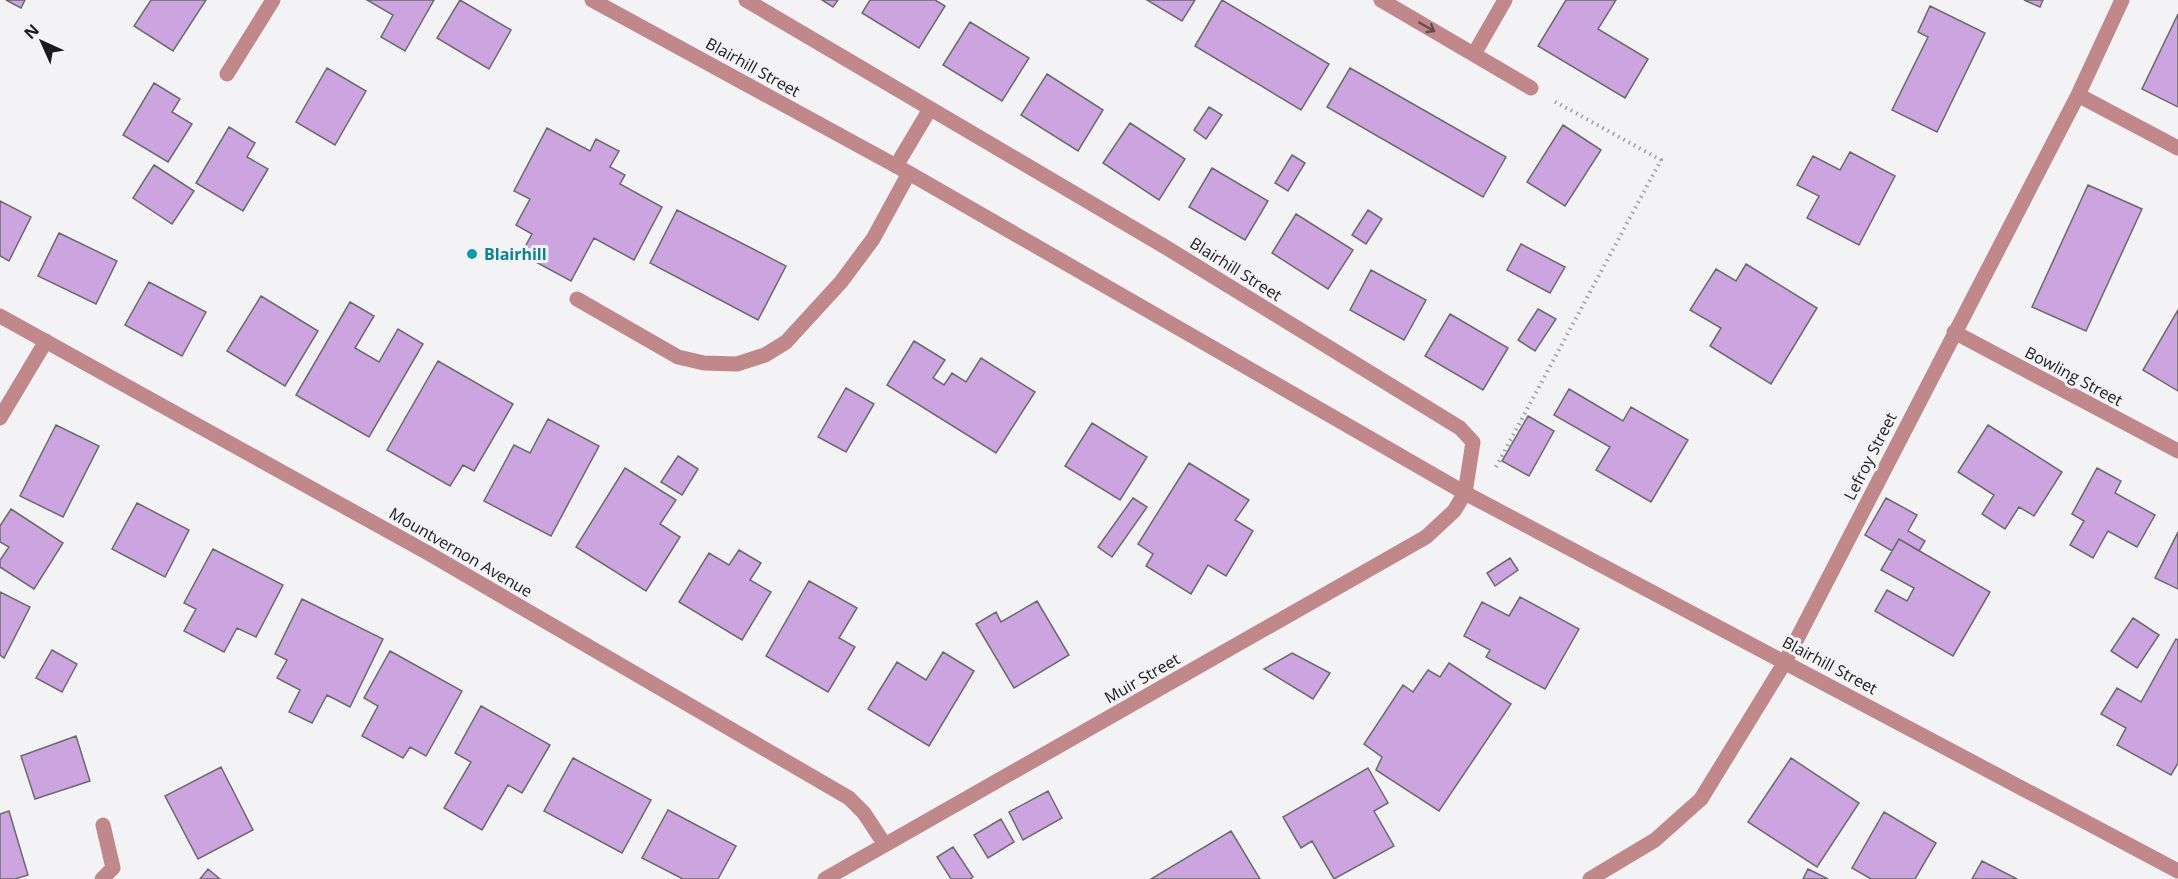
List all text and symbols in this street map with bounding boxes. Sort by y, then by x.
north arrow [12,12,72,72]
text: N [19,19,44,44]
one-way arrow [1418,22,1436,33]
street label: Blairhill Street [702,32,804,102]
street label: Blairhill Street [1186,232,1286,306]
place label: Blairhill [484,243,547,265]
marker: Blairhill [465,247,479,261]
street label: Bowling Street [2021,341,2127,411]
street label: Lefroy Street [1838,408,1902,504]
street label: Mountvernon Avenue [385,502,537,602]
street label: Blairhill Street [1779,631,1882,699]
street label: Muir Street [1100,647,1184,708]

